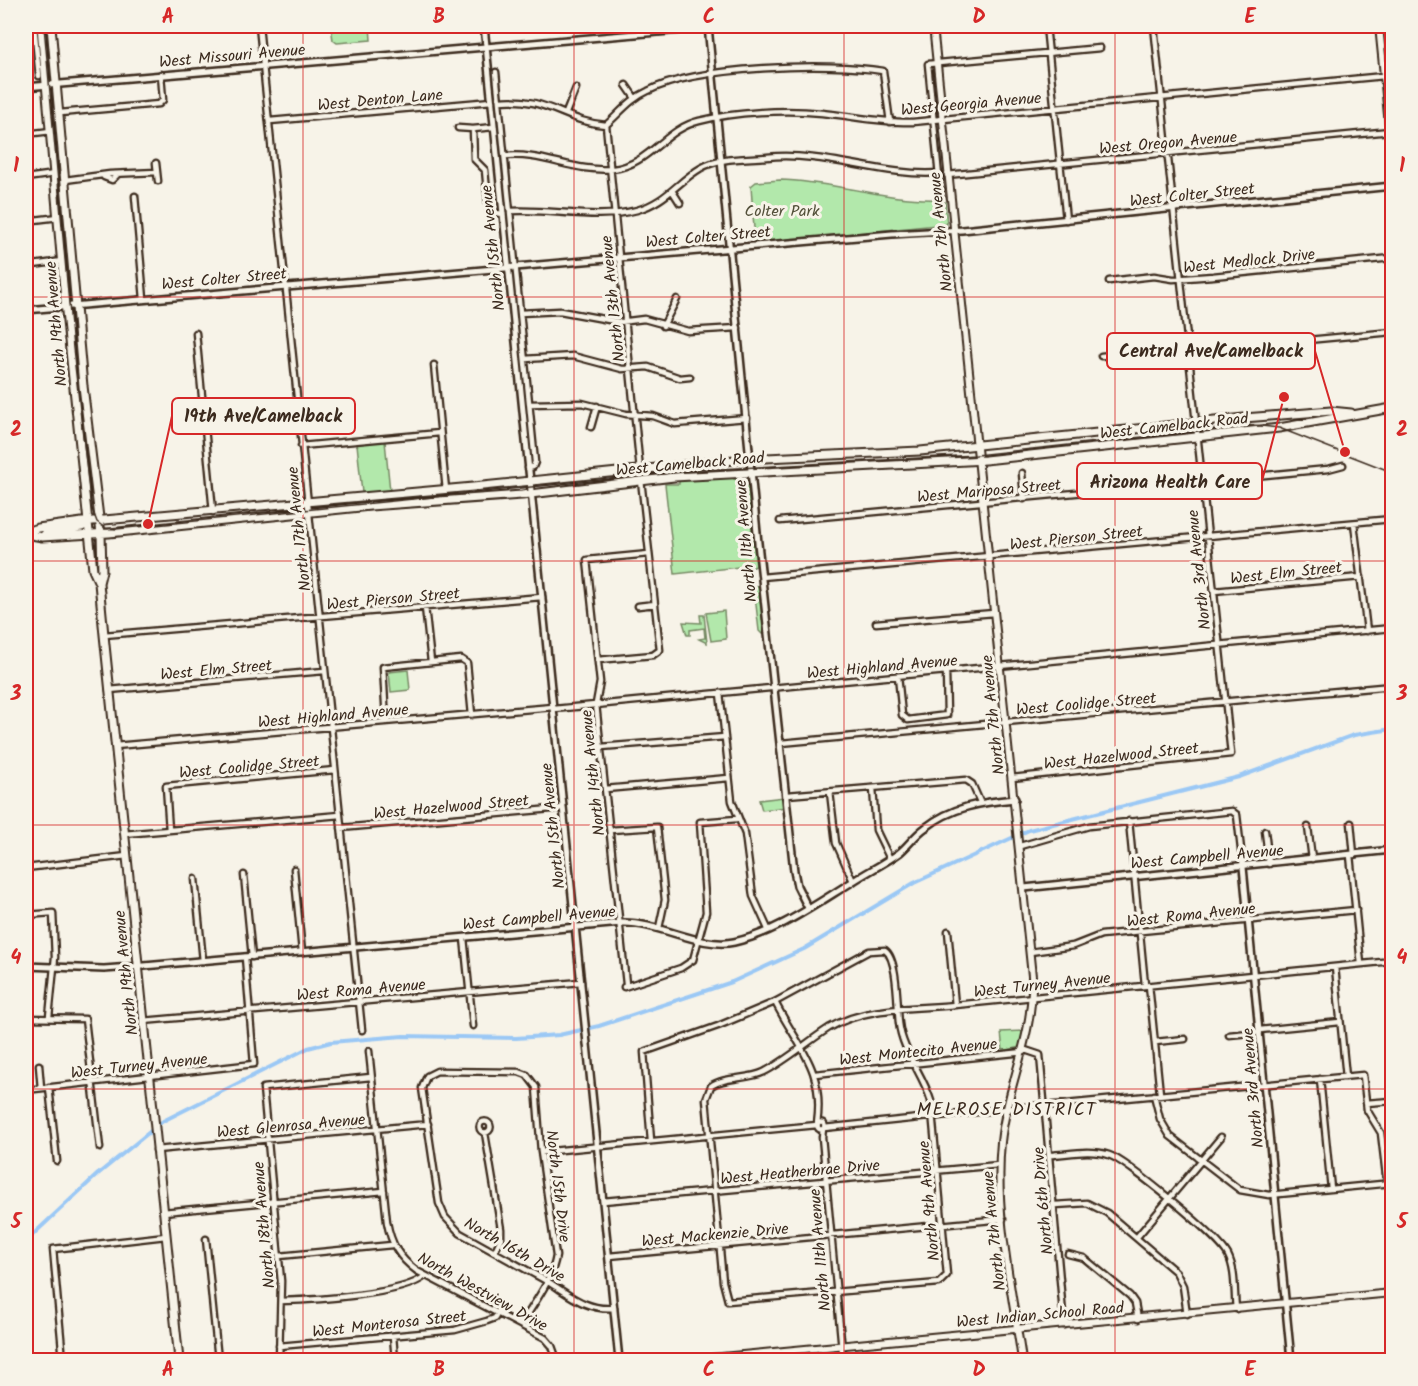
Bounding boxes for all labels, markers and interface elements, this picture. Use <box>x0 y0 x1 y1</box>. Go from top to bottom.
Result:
text: A <box>162 2 174 34</box>
text: B <box>433 2 445 34</box>
text: C <box>703 2 715 34</box>
text: D <box>972 2 986 34</box>
text: E <box>1244 2 1256 34</box>
street label: West Missouri Avenue <box>158 38 306 75</box>
street label: West Denton Lane <box>317 83 444 118</box>
street label: West Georgia Avenue <box>900 86 1042 123</box>
street label: West Oregon Avenue <box>1098 125 1238 162</box>
text: 1 <box>13 151 19 183</box>
text: 1 <box>1399 151 1405 183</box>
street label: North 7th Avenue <box>923 171 960 293</box>
street label: West Colter Street <box>1128 176 1257 214</box>
street label: North 15th Avenue <box>474 184 513 312</box>
park label: Colter Park <box>745 199 820 224</box>
street label: West Colter Street <box>644 219 773 255</box>
street label: North 13th Avenue <box>594 234 633 363</box>
street label: West Medlock Drive <box>1182 242 1316 281</box>
street label: North 19th Avenue <box>39 260 74 388</box>
street label: West Colter Street <box>160 261 289 297</box>
callout: Central Ave/Camelback <box>1107 333 1315 369</box>
text: Central Ave/Camelback <box>1119 338 1304 367</box>
callout: 19th Ave/Camelback <box>172 398 355 434</box>
text: 19th Ave/Camelback <box>184 403 343 432</box>
street label: West Camelback Road <box>1099 406 1251 447</box>
text: 2 <box>10 415 22 447</box>
text: 2 <box>1396 415 1408 447</box>
street label: West Camelback Road <box>615 445 766 483</box>
callout: Arizona Health Care <box>1077 463 1262 499</box>
street label: North 17th Avenue <box>281 465 318 592</box>
text: Arizona Health Care <box>1090 469 1251 498</box>
street label: West Mariposa Street <box>916 473 1063 510</box>
street label: North 11th Avenue <box>729 479 764 603</box>
street label: North 3rd Avenue <box>1181 509 1218 631</box>
street label: West Pierson Street <box>1008 519 1145 558</box>
street label: West Elm Street <box>1229 555 1344 592</box>
street label: West Pierson Street <box>325 581 462 618</box>
street label: West Highland Avenue <box>806 648 959 687</box>
street label: West Elm Street <box>159 653 274 688</box>
street label: North 7th Avenue <box>975 654 1012 776</box>
text: 3 <box>10 679 22 711</box>
text: 3 <box>1396 679 1408 711</box>
street label: West Coolidge Street <box>1015 686 1158 723</box>
street label: West Highland Avenue <box>257 697 410 736</box>
street label: North 14th Avenue <box>574 709 613 837</box>
street label: West Hazelwood Street <box>1042 736 1201 777</box>
street label: West Coolidge Street <box>178 749 321 786</box>
street label: North 15th Avenue <box>534 762 573 890</box>
street label: West Hazelwood Street <box>372 788 531 827</box>
street label: West Campbell Avenue <box>1130 838 1285 877</box>
street label: West Roma Avenue <box>1125 896 1257 935</box>
street label: West Campbell Avenue <box>462 899 617 938</box>
street label: North 19th Avenue <box>107 909 145 1037</box>
text: 4 <box>11 943 22 975</box>
text: 4 <box>1397 943 1408 975</box>
street label: West Turney Avenue <box>973 966 1112 1005</box>
street label: West Roma Avenue <box>296 972 427 1009</box>
street label: North 3rd Avenue <box>1236 1027 1271 1149</box>
street label: West Montecito Avenue <box>838 1032 998 1073</box>
street label: West Turney Avenue <box>70 1047 209 1086</box>
district label: MELROSE DISTRICT <box>917 1096 1097 1125</box>
street label: West Glenrosa Avenue <box>216 1108 366 1145</box>
street label: North 15th Drive <box>538 1129 577 1244</box>
street label: North 9th Avenue <box>912 1140 947 1262</box>
street label: North 6th Drive <box>1026 1146 1061 1256</box>
street label: West Heatherbrae Drive <box>719 1153 881 1192</box>
street label: North 18th Avenue <box>246 1160 283 1289</box>
street label: North 7th Avenue <box>976 1170 1013 1292</box>
street label: North 11th Avenue <box>803 1188 838 1312</box>
text: 5 <box>10 1207 23 1239</box>
text: 5 <box>1396 1207 1409 1239</box>
street label: North 16th Drive <box>459 1211 569 1289</box>
street label: West Mackenzie Drive <box>641 1217 790 1254</box>
street label: North Westview Drive <box>413 1246 552 1339</box>
street label: West Indian School Road <box>955 1296 1126 1335</box>
street label: West Monterosa Street <box>311 1304 468 1345</box>
text: A <box>162 1355 174 1386</box>
text: B <box>433 1355 445 1386</box>
text: C <box>703 1355 715 1386</box>
text: D <box>972 1355 986 1386</box>
text: E <box>1244 1355 1256 1386</box>

